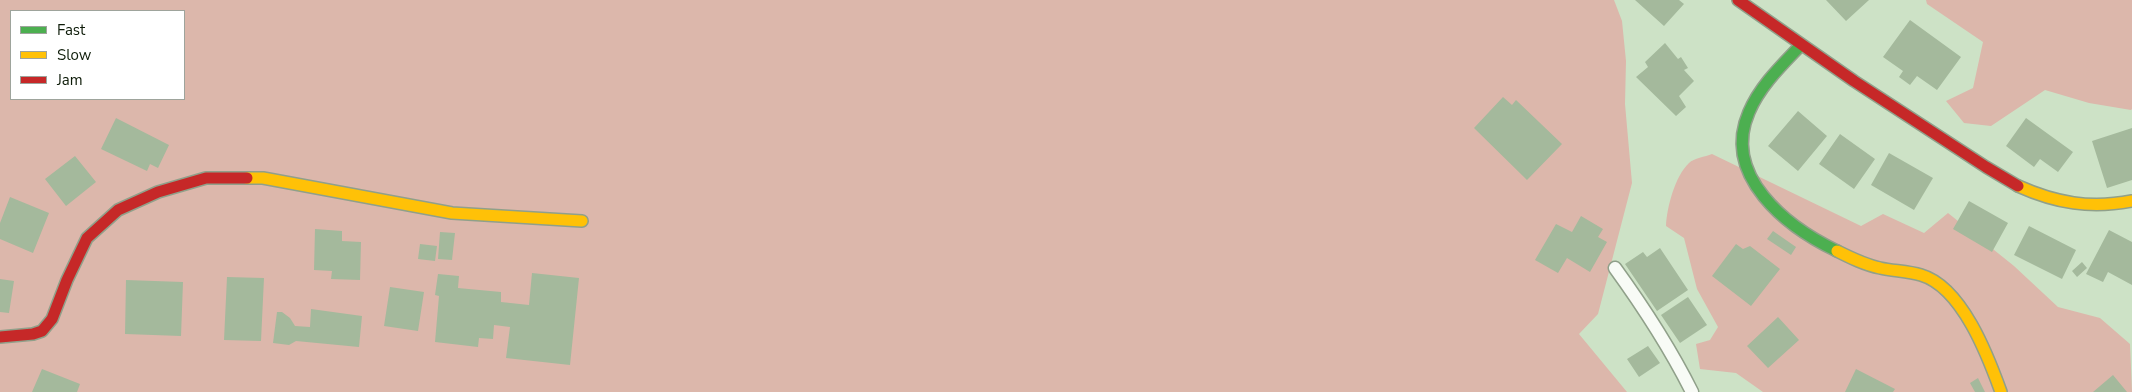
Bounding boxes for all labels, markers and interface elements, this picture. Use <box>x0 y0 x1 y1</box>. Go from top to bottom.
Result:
legend <box>10 10 185 100</box>
text: Fast <box>57 20 85 40</box>
text: Slow <box>57 45 91 65</box>
text: Jam <box>57 70 83 90</box>

